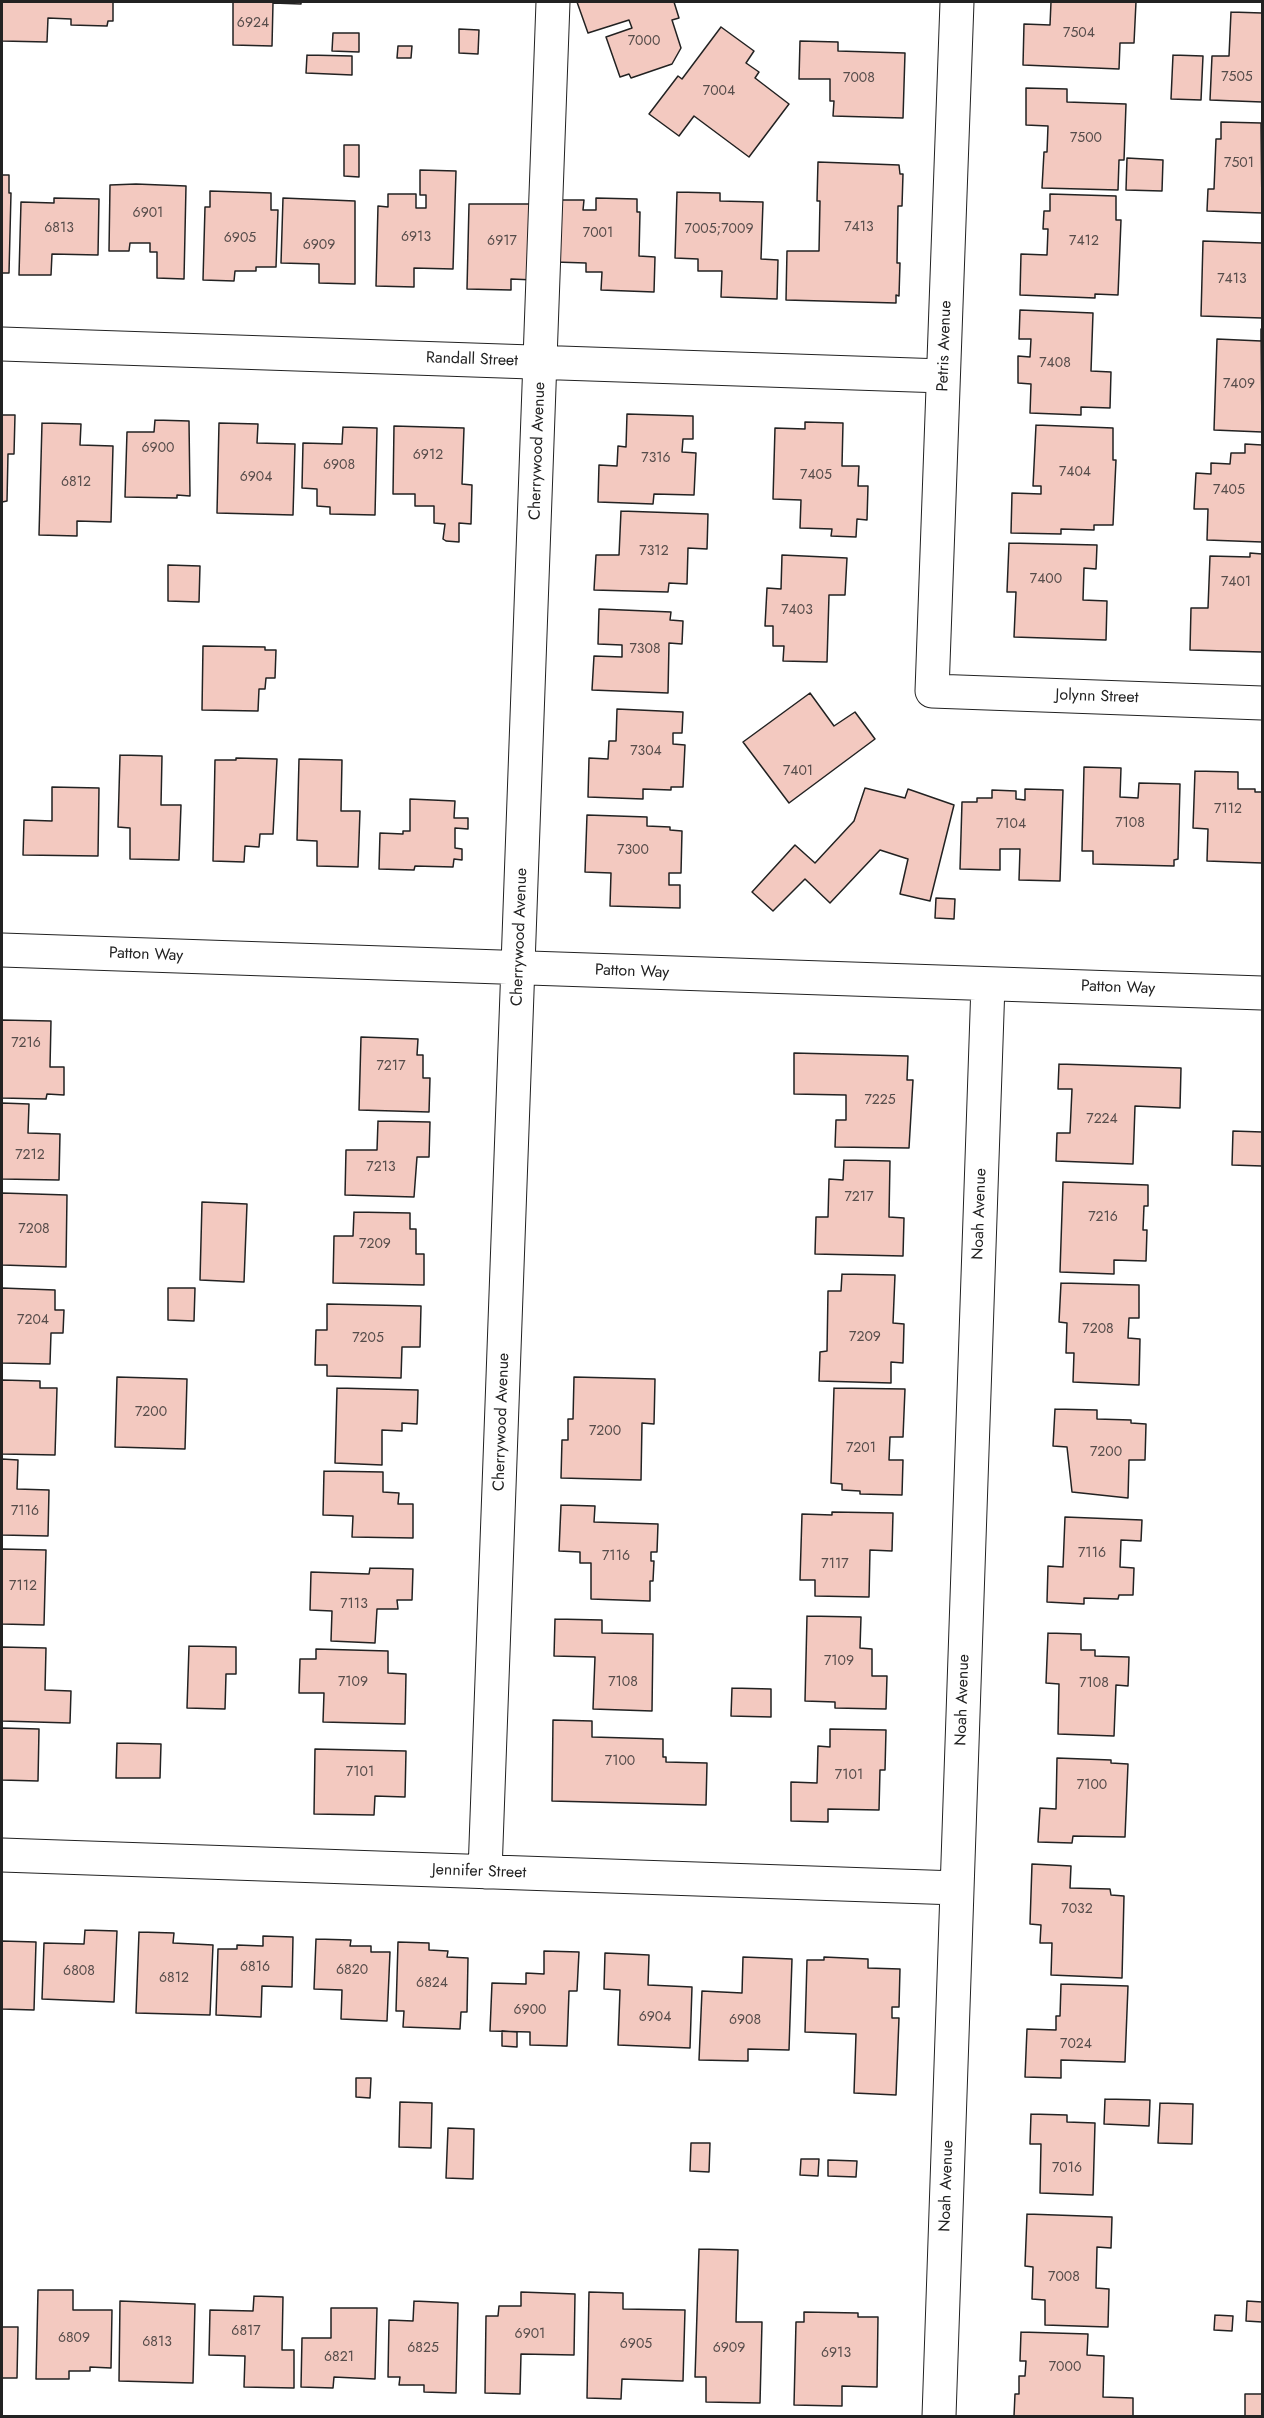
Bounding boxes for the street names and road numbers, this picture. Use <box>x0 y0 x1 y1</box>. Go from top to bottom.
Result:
street label: Petris Avenue <box>934 300 956 392</box>
street label: Randall Street <box>426 349 518 371</box>
street label: Cherrywood Avenue <box>526 381 550 521</box>
street label: Jolynn Street <box>1055 686 1139 708</box>
street label: Cherrywood Avenue <box>508 867 532 1007</box>
street label: Patton Way <box>108 944 184 966</box>
street label: Patton Way <box>594 961 670 983</box>
street label: Patton Way <box>1080 977 1156 999</box>
street label: Noah Avenue <box>969 1168 991 1260</box>
street label: Cherrywood Avenue <box>490 1352 514 1492</box>
street label: Noah Avenue <box>952 1654 974 1746</box>
street label: Jennifer Street <box>432 1861 526 1883</box>
street label: Noah Avenue <box>936 2140 958 2232</box>

